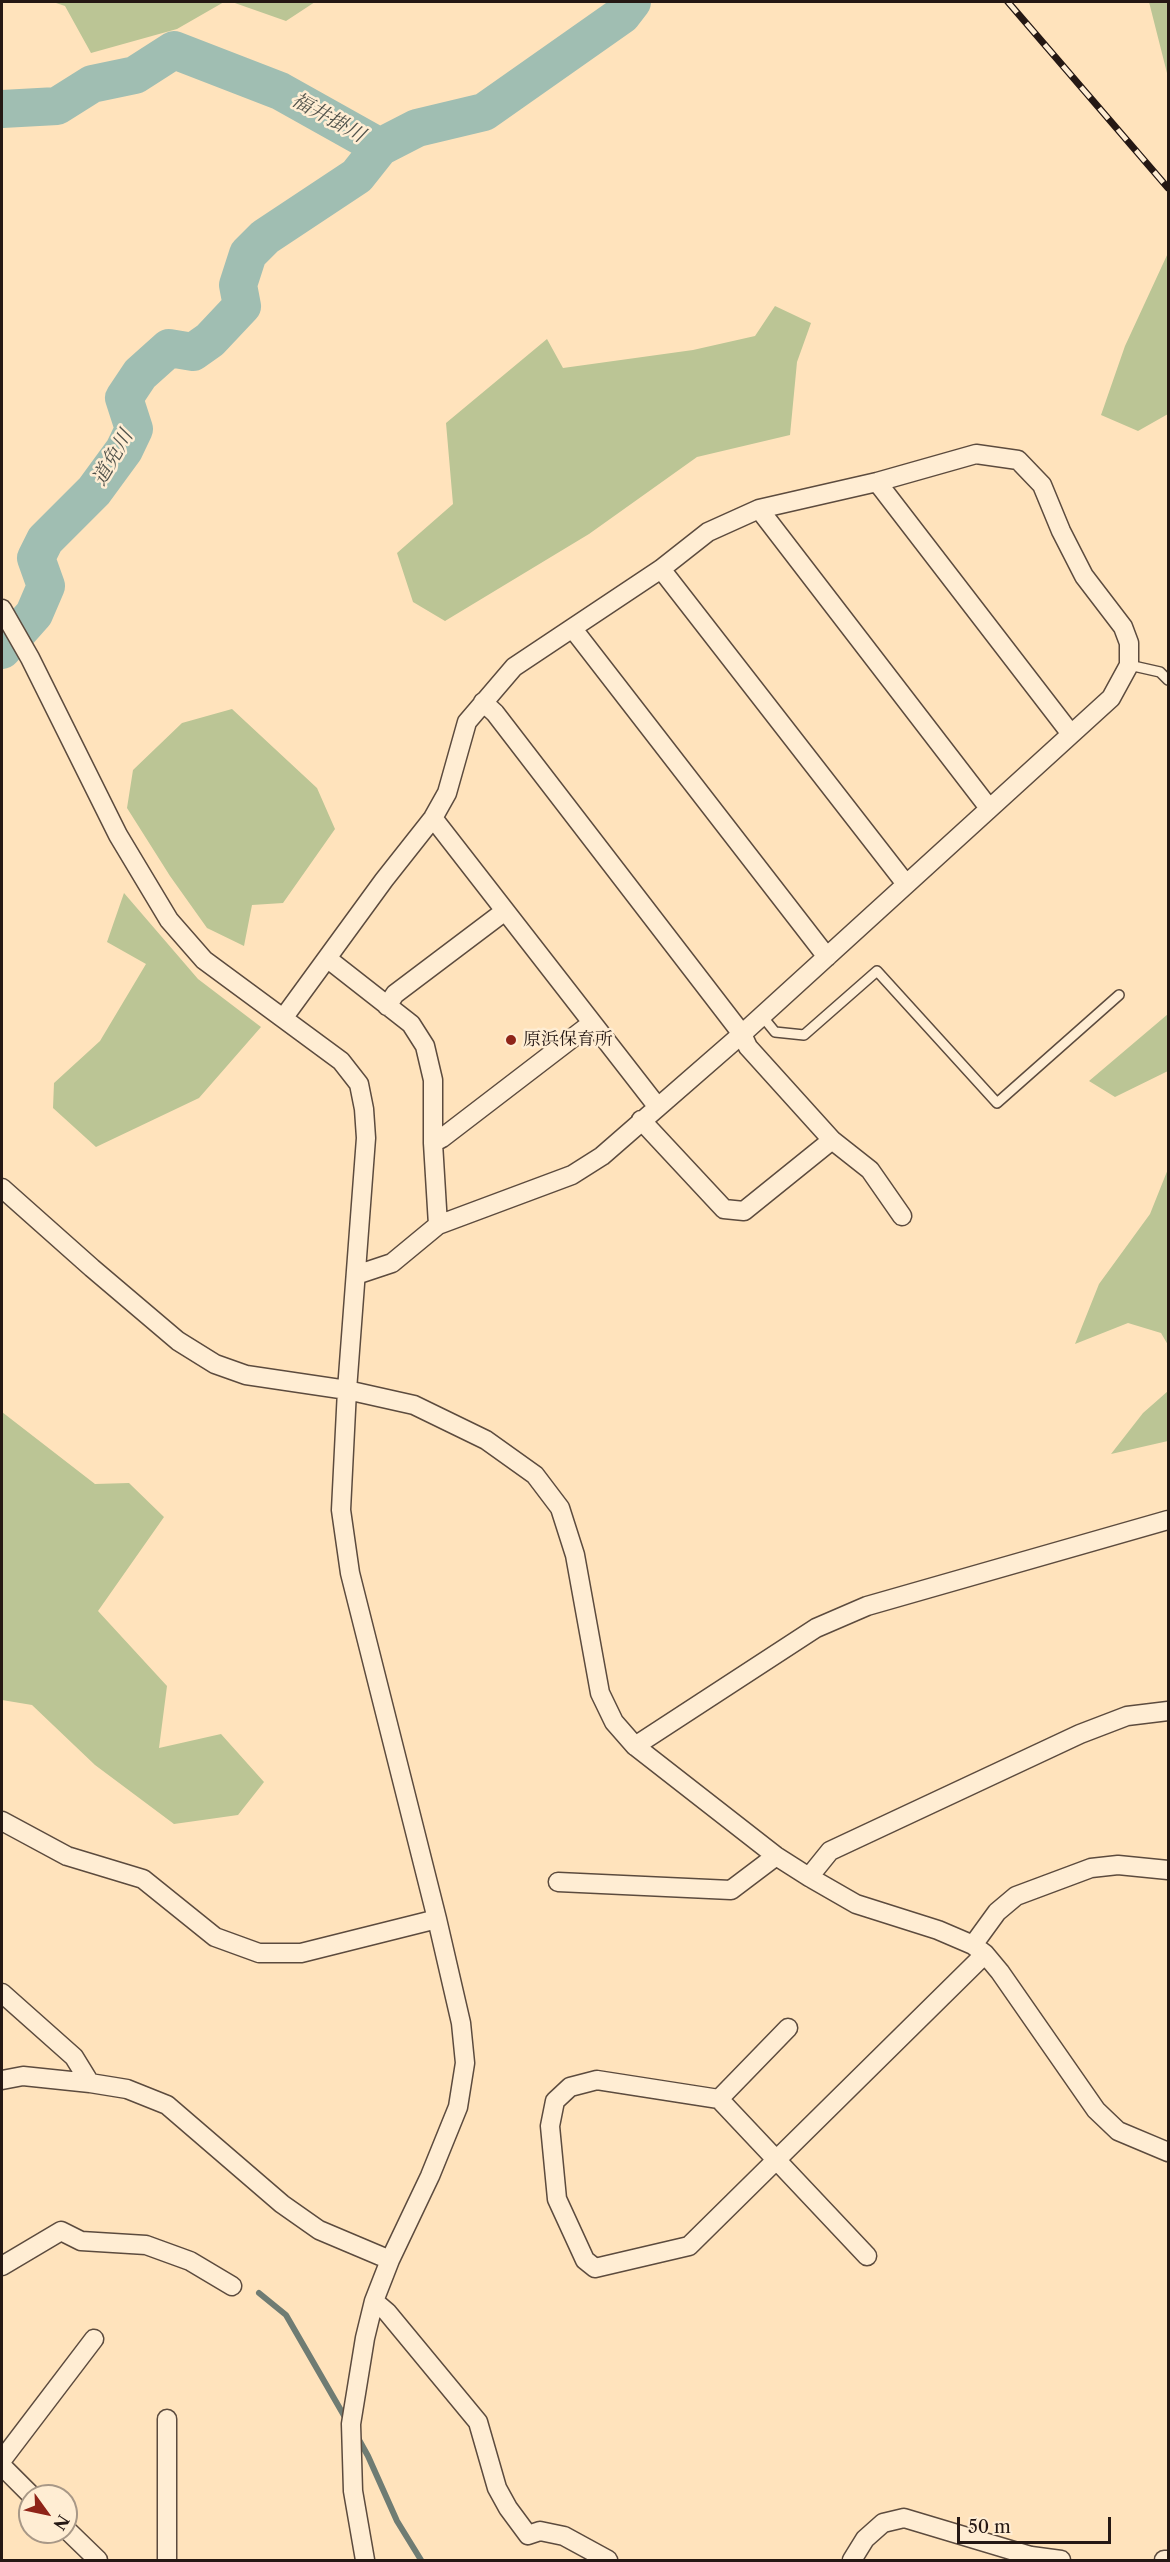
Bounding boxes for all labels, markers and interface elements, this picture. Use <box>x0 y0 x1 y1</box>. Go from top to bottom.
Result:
water label: 福井掛川 <box>287 88 369 148</box>
water label: 道免川 <box>88 426 138 490</box>
place label: 原浜保育所 <box>523 1029 613 1051</box>
marker: 原浜保育所 <box>504 1033 518 1047</box>
north arrow <box>18 2484 78 2544</box>
scale bar <box>960 2505 1114 2543</box>
text: N <box>49 2511 74 2534</box>
text: 50 m <box>968 2516 1011 2538</box>

